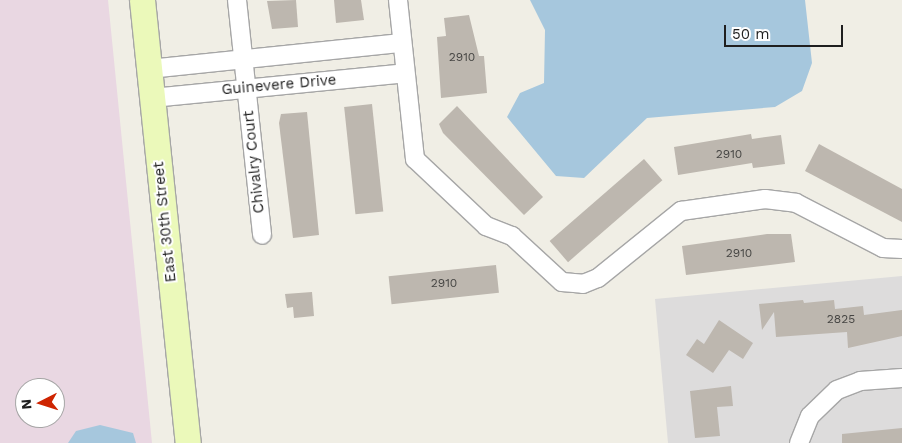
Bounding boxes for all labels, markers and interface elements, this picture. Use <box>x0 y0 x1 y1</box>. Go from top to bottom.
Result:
scale bar <box>727 15 846 47</box>
text: 50 m <box>732 25 769 43</box>
house number: 2910 <box>449 51 475 65</box>
street label: Guinevere Drive <box>221 71 337 99</box>
street label: Chivalry Court <box>240 109 268 215</box>
house number: 2910 <box>716 148 742 162</box>
street label: East 30th Street <box>150 161 180 283</box>
house number: 2910 <box>726 247 752 261</box>
house number: 2910 <box>431 277 457 291</box>
house number: 2825 <box>827 313 855 327</box>
north arrow <box>15 378 65 428</box>
text: N <box>18 398 34 410</box>

